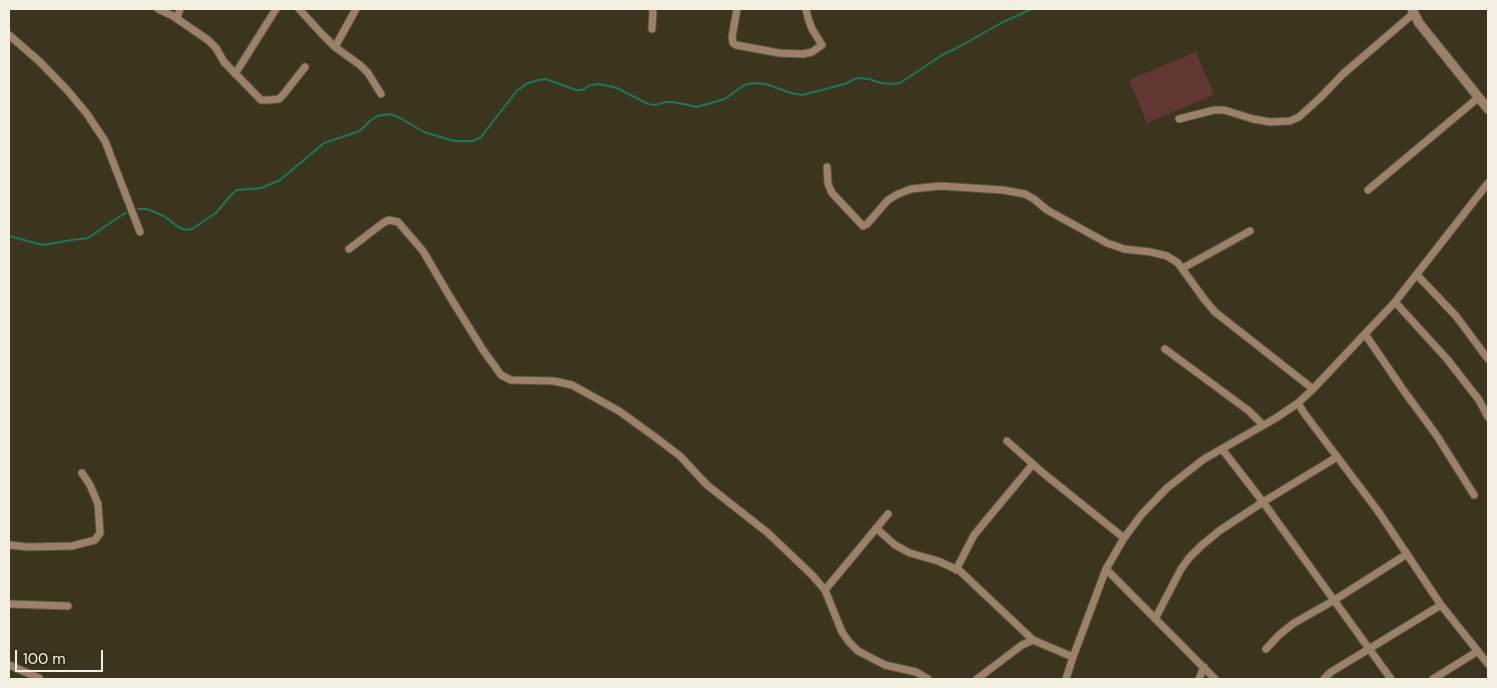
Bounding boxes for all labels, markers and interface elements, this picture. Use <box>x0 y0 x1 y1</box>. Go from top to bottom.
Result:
scale bar <box>18 640 105 672</box>
text: 100 m <box>23 649 66 669</box>

